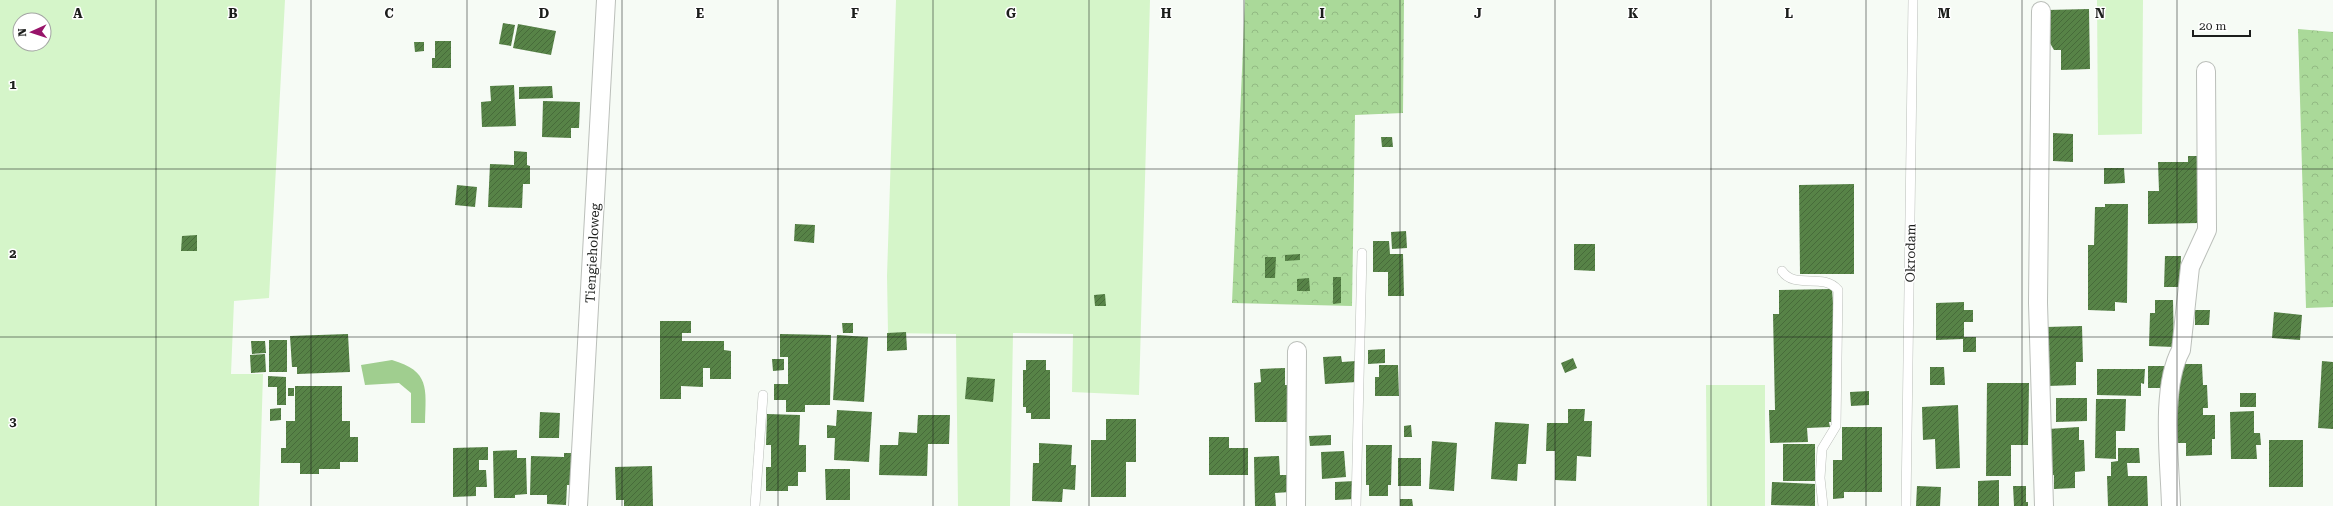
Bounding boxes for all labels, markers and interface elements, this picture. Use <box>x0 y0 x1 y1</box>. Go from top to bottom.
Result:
text: A <box>73 6 83 21</box>
text: B <box>228 6 238 21</box>
text: C <box>384 6 394 21</box>
text: D <box>539 6 549 21</box>
text: E <box>696 6 704 21</box>
text: F <box>851 6 859 21</box>
text: G <box>1006 6 1016 21</box>
text: H <box>1161 6 1172 21</box>
text: I <box>1319 6 1325 21</box>
text: J <box>1474 6 1482 21</box>
text: K <box>1628 6 1639 21</box>
text: L <box>1785 6 1793 21</box>
text: M <box>1938 6 1951 21</box>
text: N <box>2095 6 2105 21</box>
north arrow <box>12 12 52 52</box>
scale bar <box>2193 12 2250 38</box>
text: 20 m <box>2199 19 2226 33</box>
text: N <box>16 27 29 37</box>
text: 1 <box>9 77 17 92</box>
street label: Tiengieholoweg <box>582 202 603 303</box>
street label: Okrodam <box>1902 223 1919 283</box>
text: 2 <box>9 246 17 261</box>
text: 3 <box>9 414 17 429</box>

